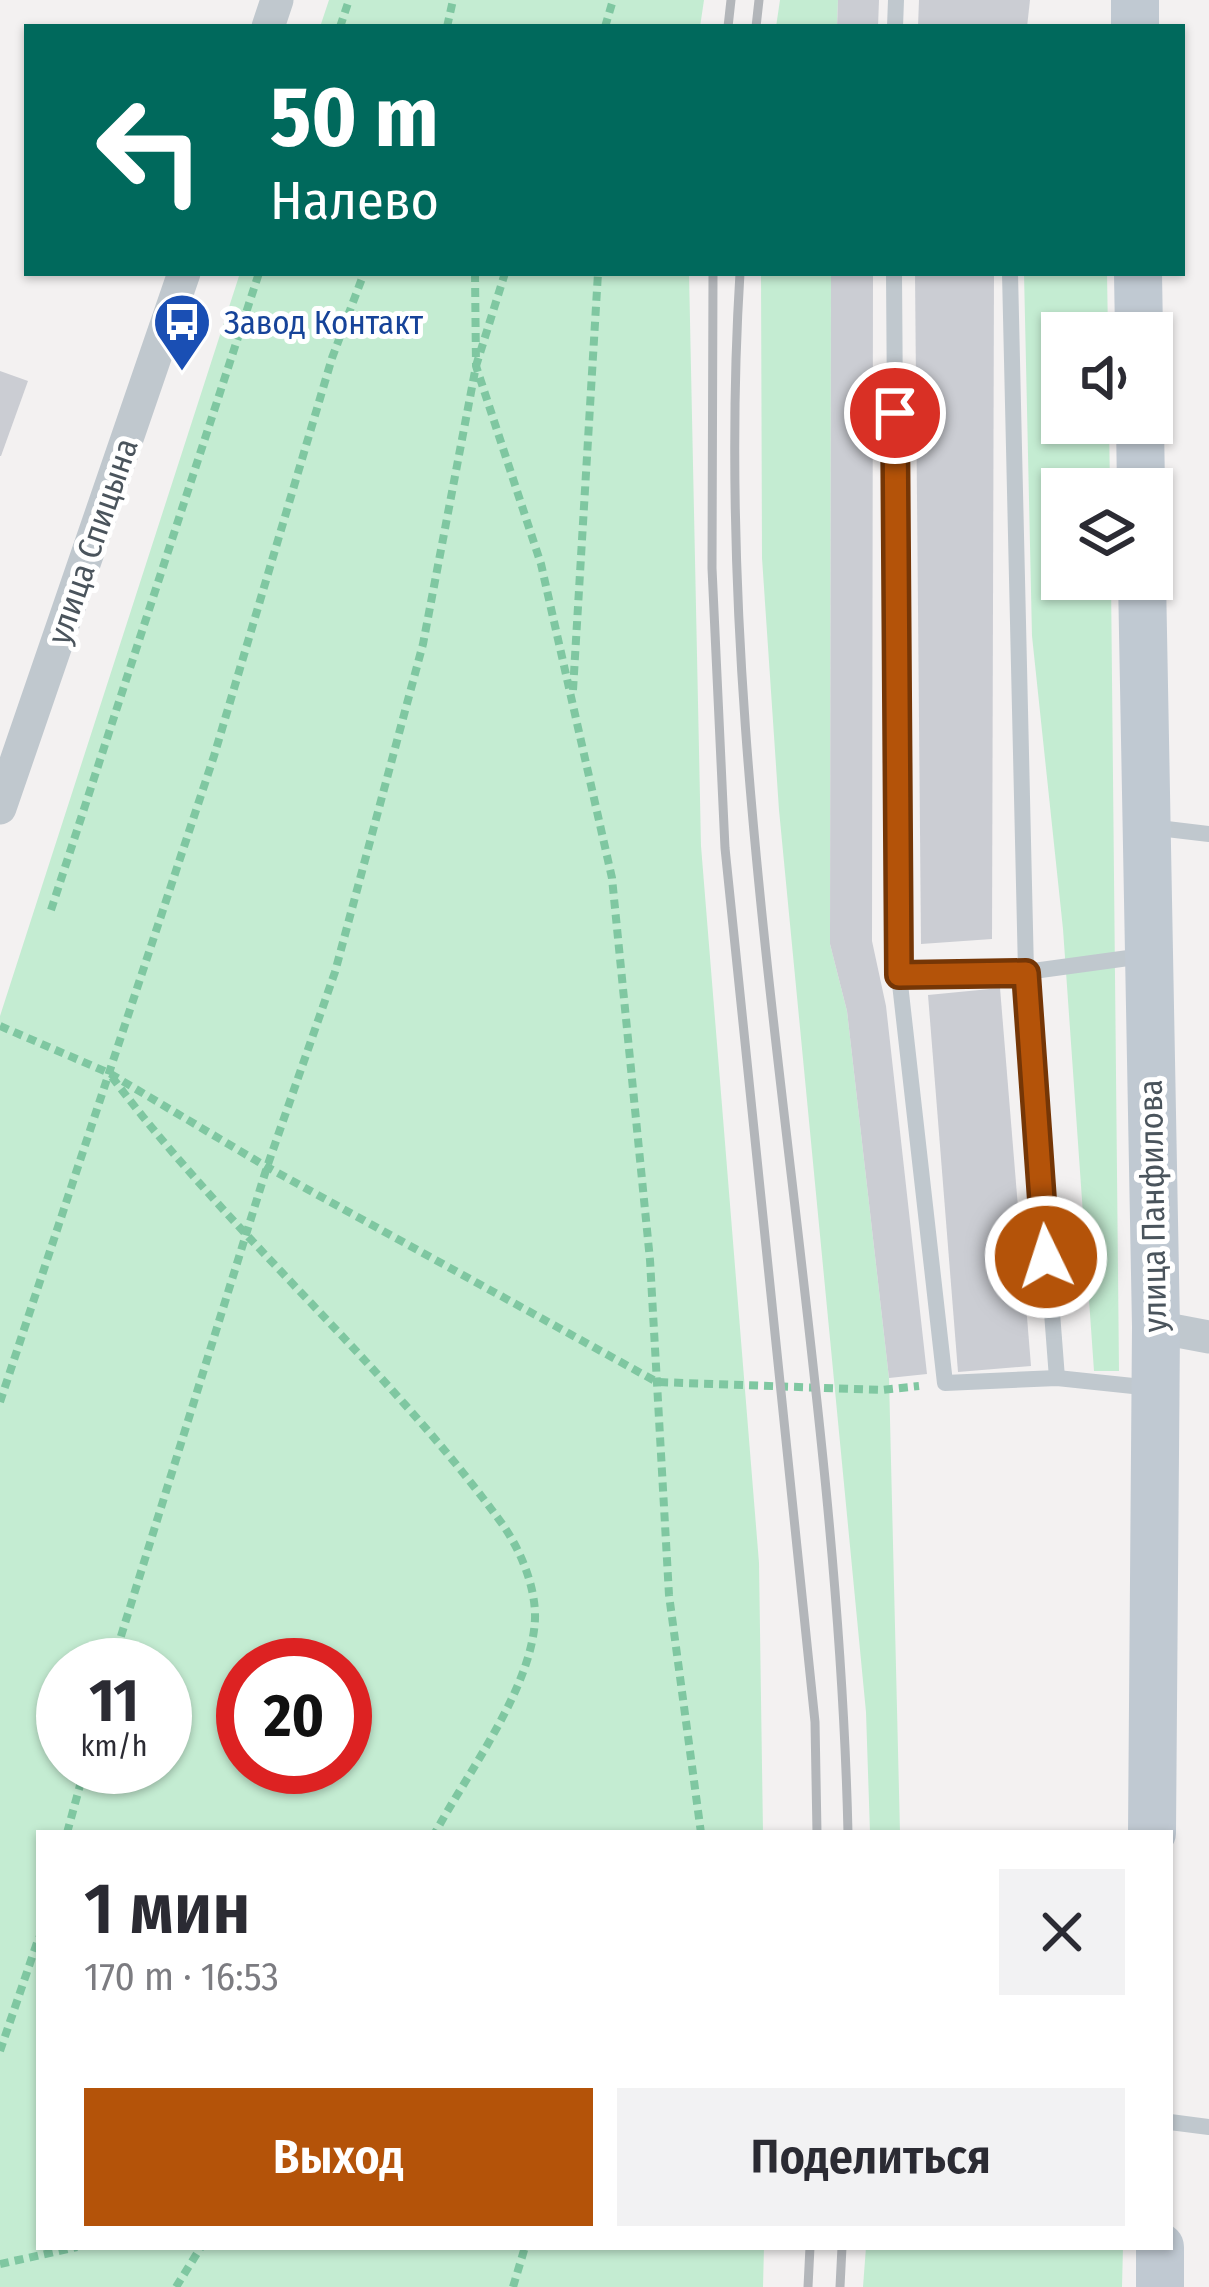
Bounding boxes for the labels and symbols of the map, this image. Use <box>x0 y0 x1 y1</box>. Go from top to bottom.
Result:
bus stop icon: Завод Контакт <box>151 291 213 373</box>
place label: Завод Контакт <box>224 303 424 343</box>
pin <box>844 362 946 464</box>
street label: улица Спицына <box>39 433 147 650</box>
street label: улица Панфилова <box>1131 1079 1175 1333</box>
position arrow <box>983 1194 1109 1320</box>
speed limit sign: 20 <box>216 1638 372 1794</box>

